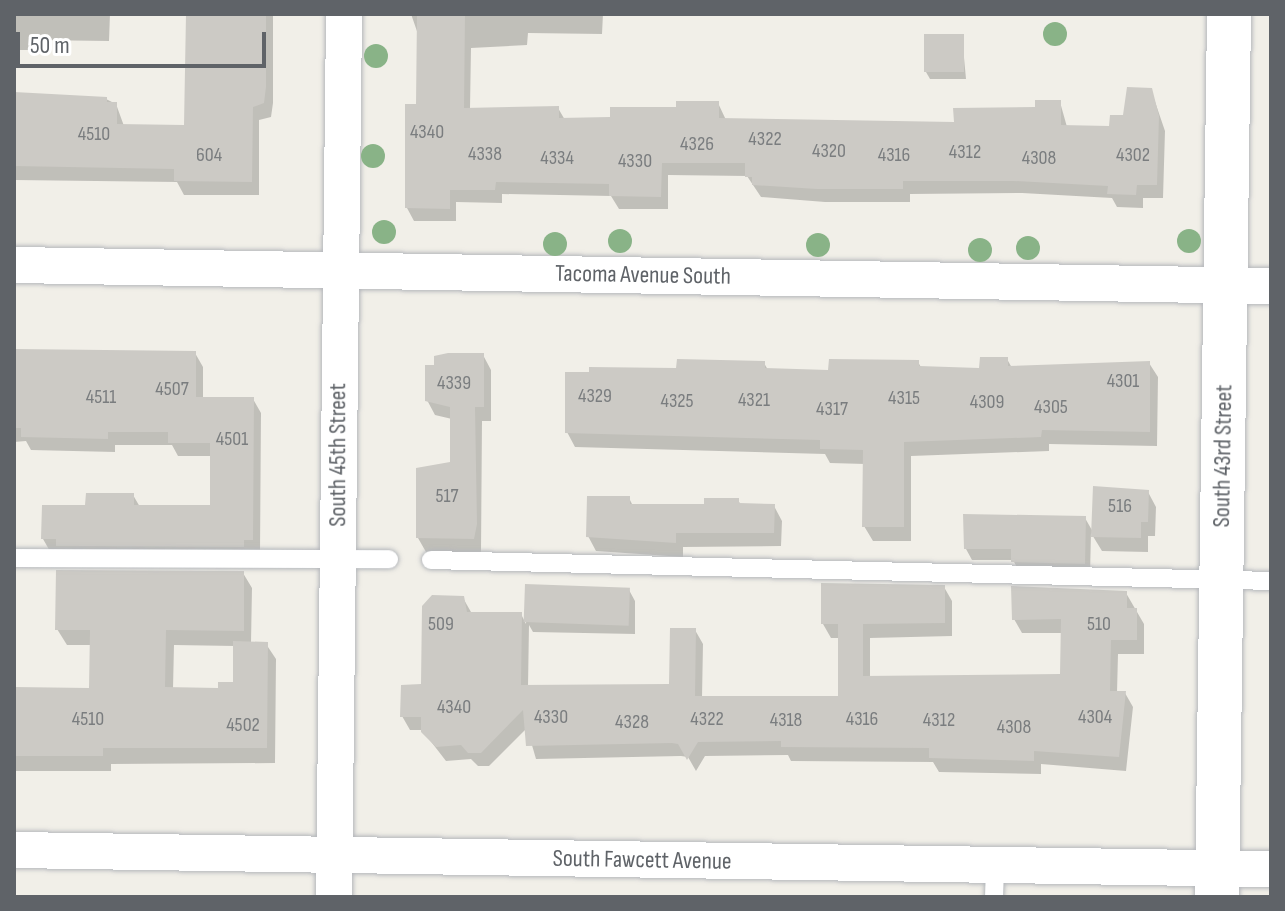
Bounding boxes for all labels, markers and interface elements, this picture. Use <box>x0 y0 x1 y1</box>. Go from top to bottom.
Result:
scale bar <box>20 16 270 66</box>
text: 50 m <box>30 31 70 60</box>
house number: 4340 <box>410 120 444 144</box>
house number: 4510 <box>78 122 110 146</box>
house number: 4322 <box>748 127 782 151</box>
house number: 4326 <box>680 132 714 156</box>
house number: 4320 <box>812 139 846 163</box>
house number: 4312 <box>949 140 981 164</box>
house number: 4338 <box>468 142 502 166</box>
house number: 604 <box>196 143 222 167</box>
house number: 4316 <box>878 143 910 167</box>
house number: 4302 <box>1116 143 1150 167</box>
house number: 4334 <box>540 146 574 170</box>
house number: 4308 <box>1022 146 1056 170</box>
house number: 4330 <box>618 149 652 173</box>
street label: Tacoma Avenue South <box>555 259 731 291</box>
house number: 4301 <box>1107 369 1139 393</box>
house number: 4339 <box>437 371 471 395</box>
house number: 4507 <box>155 377 189 401</box>
street label: South 45th Street <box>324 383 352 527</box>
house number: 4329 <box>578 384 612 408</box>
street label: South 43rd Street <box>1207 384 1239 528</box>
house number: 4511 <box>86 385 116 409</box>
house number: 4315 <box>888 386 920 410</box>
house number: 4321 <box>738 388 770 412</box>
house number: 4325 <box>660 389 694 413</box>
house number: 4309 <box>970 390 1004 414</box>
house number: 4305 <box>1034 395 1068 419</box>
house number: 4317 <box>816 397 848 421</box>
house number: 4501 <box>216 427 248 451</box>
house number: 517 <box>436 484 458 508</box>
house number: 516 <box>1108 494 1132 518</box>
house number: 509 <box>428 612 454 636</box>
house number: 510 <box>1087 612 1111 636</box>
house number: 4340 <box>437 695 471 719</box>
house number: 4330 <box>534 705 568 729</box>
house number: 4304 <box>1078 705 1112 729</box>
house number: 4510 <box>72 707 104 731</box>
house number: 4322 <box>690 707 724 731</box>
house number: 4316 <box>846 707 878 731</box>
house number: 4318 <box>770 708 802 732</box>
house number: 4312 <box>923 708 955 732</box>
house number: 4328 <box>615 710 649 734</box>
house number: 4502 <box>226 713 260 737</box>
house number: 4308 <box>997 715 1031 739</box>
street label: South Fawcett Avenue <box>552 844 732 876</box>

